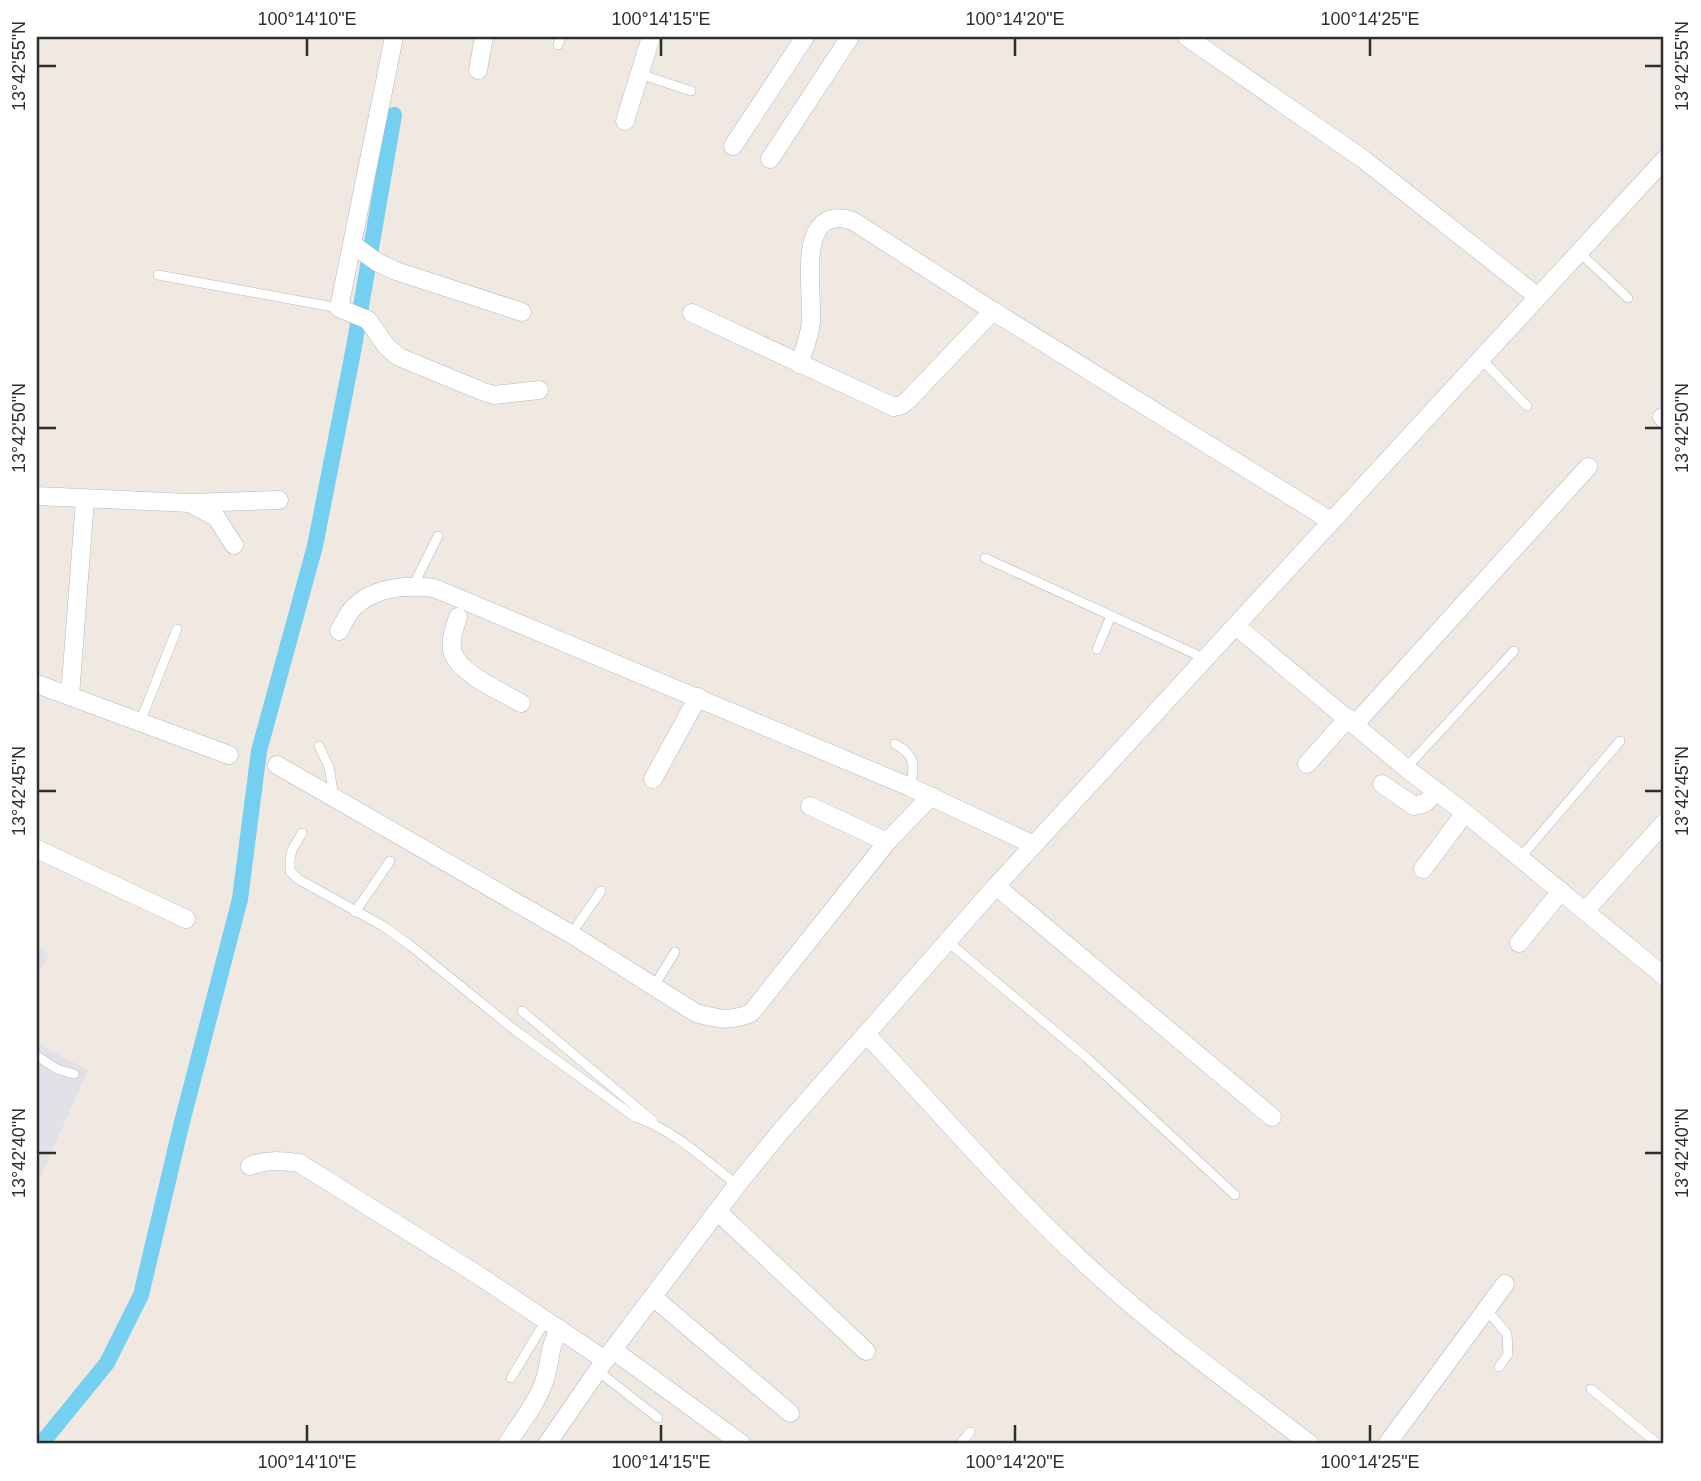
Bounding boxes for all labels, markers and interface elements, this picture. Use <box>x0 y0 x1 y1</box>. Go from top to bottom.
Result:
text: 100°14'10"E <box>257 9 357 29</box>
text: 100°14'15"E <box>611 9 711 29</box>
text: 100°14'20"E <box>965 9 1065 29</box>
text: 100°14'25"E <box>1320 9 1420 29</box>
text: 13°42'55"N <box>9 21 29 111</box>
text: 13°42'55"N <box>1672 21 1692 111</box>
text: 13°42'50"N <box>9 383 29 473</box>
text: 13°42'50"N <box>1672 383 1692 473</box>
text: 13°42'45"N <box>9 746 29 836</box>
text: 13°42'45"N <box>1672 746 1692 836</box>
text: 13°42'40"N <box>9 1108 29 1198</box>
text: 13°42'40"N <box>1672 1108 1692 1198</box>
text: 100°14'10"E <box>257 1452 357 1472</box>
text: 100°14'15"E <box>611 1452 711 1472</box>
text: 100°14'20"E <box>965 1452 1065 1472</box>
text: 100°14'25"E <box>1320 1452 1420 1472</box>

